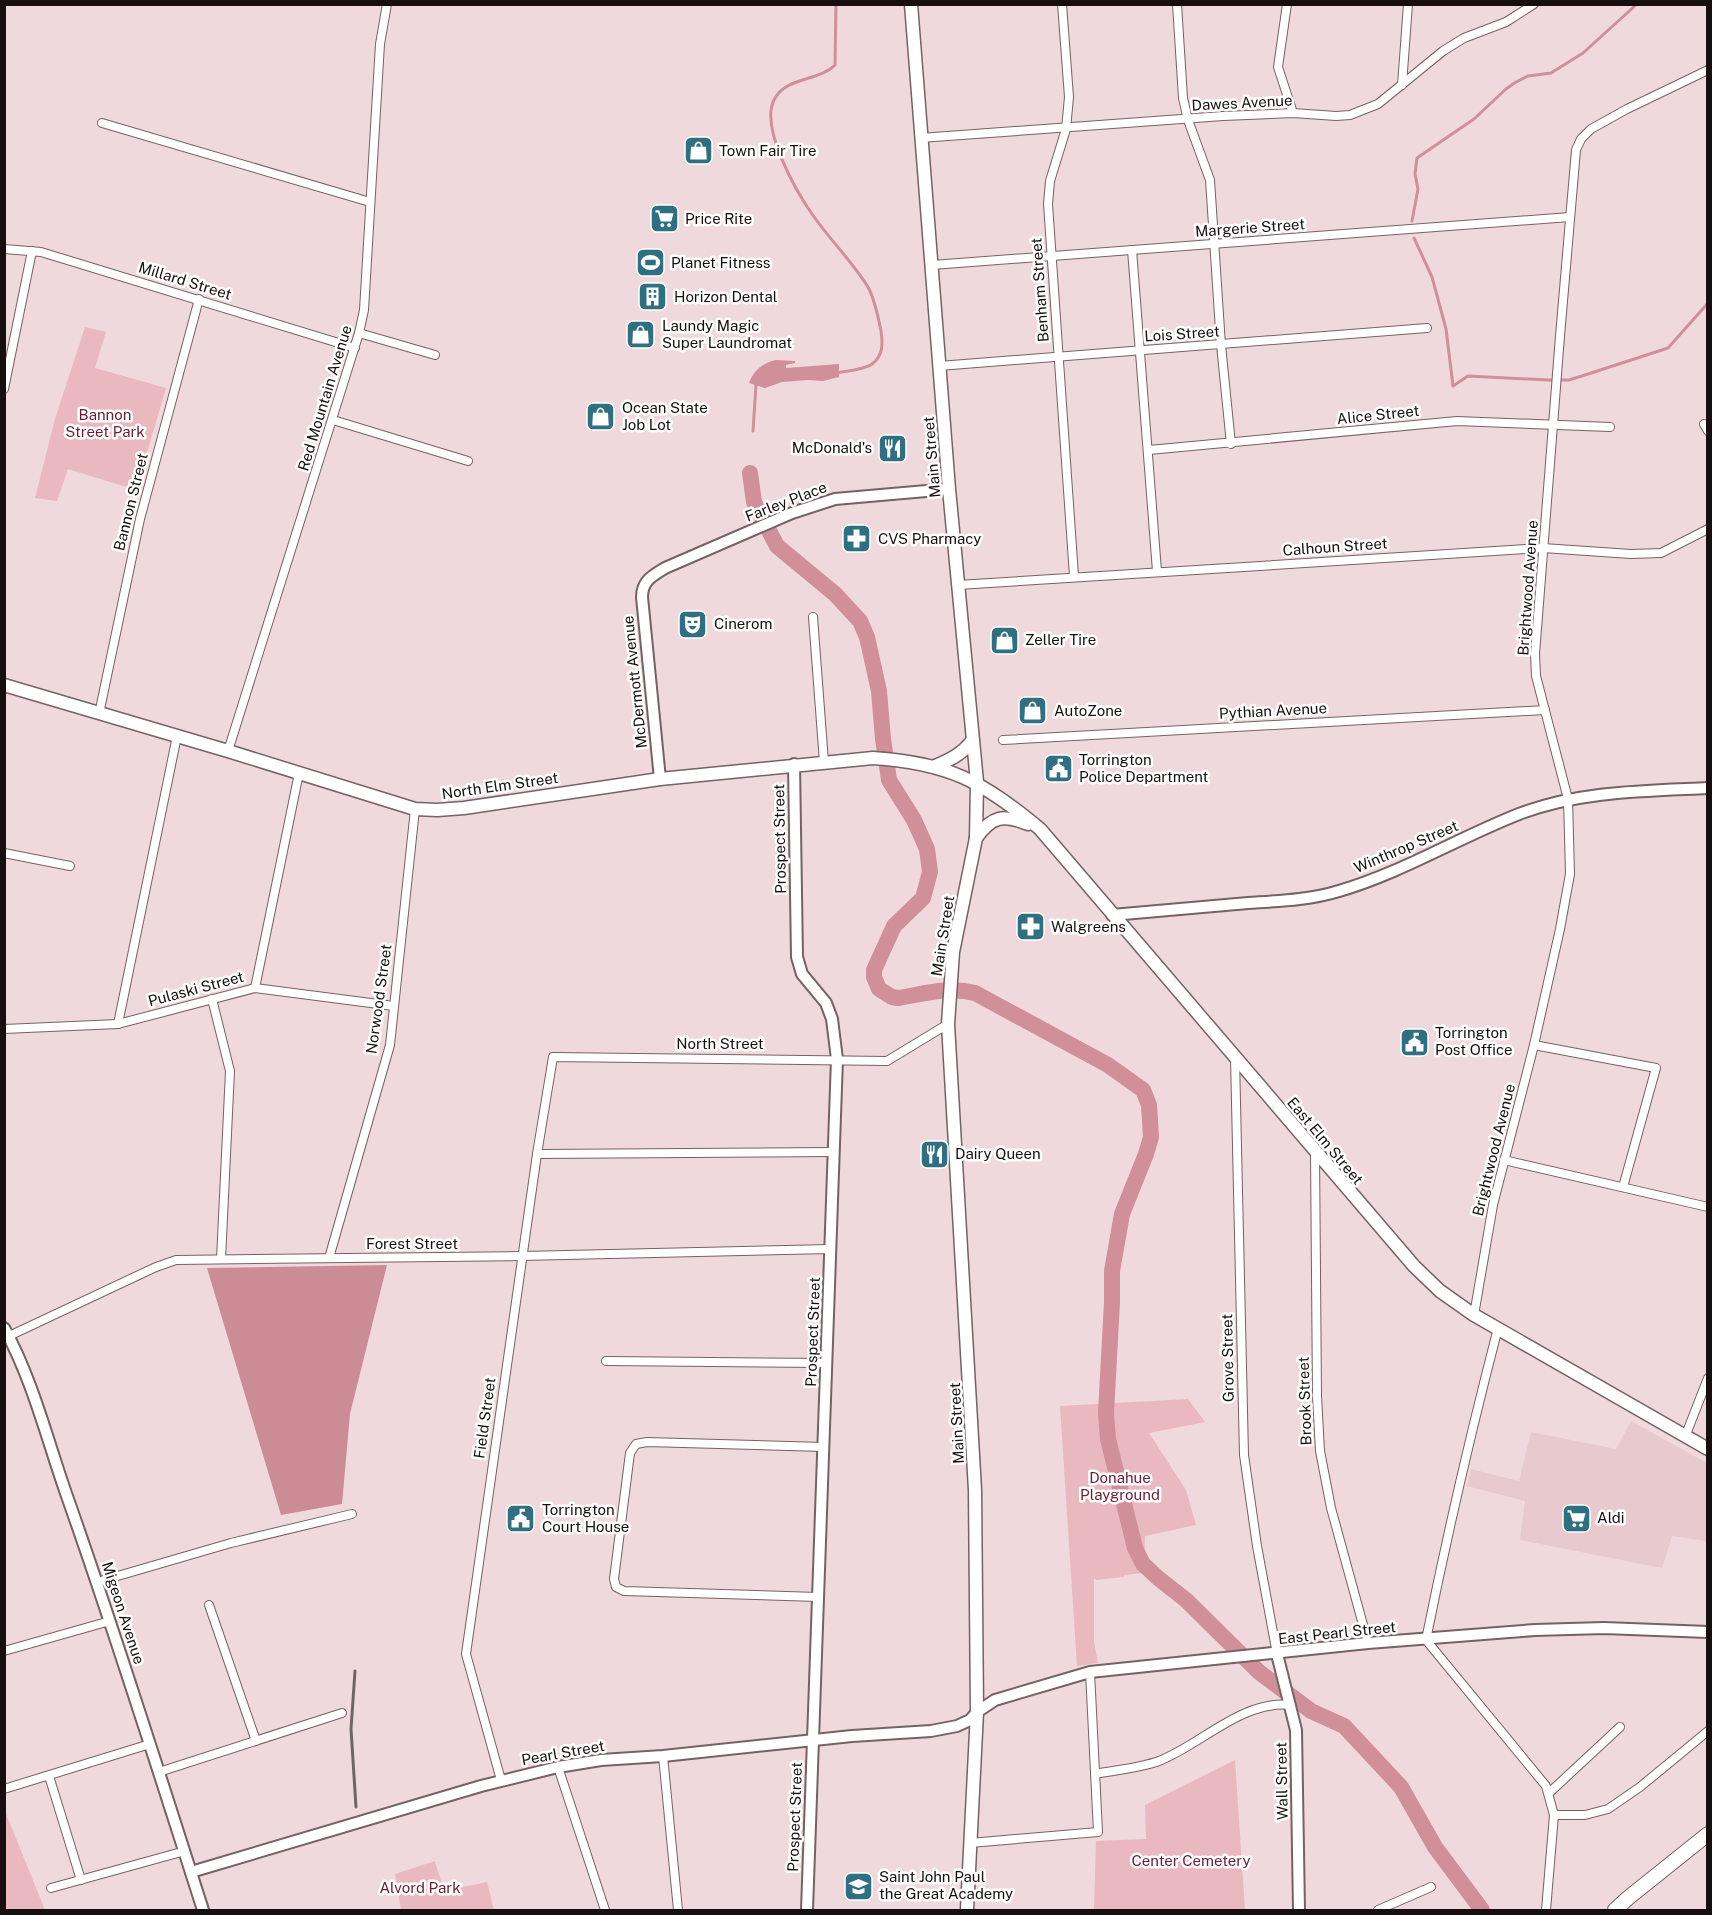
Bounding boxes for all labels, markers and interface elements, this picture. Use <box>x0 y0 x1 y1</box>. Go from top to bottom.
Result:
street label: Dawes Avenue <box>1191 91 1293 114</box>
shop icon: Town Fair Tire <box>682 135 714 167</box>
place label: Town Fair Tire <box>719 142 817 159</box>
supermarket icon: Price Rite <box>648 203 680 235</box>
place label: Price Rite <box>685 210 752 227</box>
street label: Margerie Street <box>1194 215 1306 240</box>
street label: Benham Street <box>1027 237 1052 343</box>
sports icon: Planet Fitness <box>634 247 666 279</box>
place label: Planet Fitness <box>671 254 770 271</box>
street label: Millard Street <box>137 258 234 303</box>
building icon: Horizon Dental <box>637 281 669 313</box>
place label: Horizon Dental <box>674 288 777 305</box>
place label: Laundy Magic Super Laundromat <box>662 317 792 351</box>
shop icon: Laundy Magic Super Laundromat <box>625 319 657 351</box>
street label: Lois Street <box>1144 322 1220 345</box>
street label: Red Mountain Avenue <box>294 323 355 473</box>
place label: Ocean State Job Lot <box>622 399 708 433</box>
shop icon: Ocean State Job Lot <box>585 401 617 433</box>
street label: Alice Street <box>1336 402 1420 427</box>
park label: Bannon Street Park <box>65 406 145 440</box>
street label: Main Street <box>919 416 944 498</box>
restaurant icon: McDonald's <box>877 432 909 464</box>
place label: McDonald's <box>792 439 872 456</box>
street label: Bannon Street <box>110 451 151 553</box>
street label: Farley Place <box>743 478 829 525</box>
street label: Brightwood Avenue <box>1514 520 1541 656</box>
pharmacy icon: CVS Pharmacy <box>841 523 873 555</box>
place label: CVS Pharmacy <box>878 530 981 547</box>
street label: Calhoun Street <box>1282 534 1388 559</box>
theatre icon: Cinerom <box>677 608 709 640</box>
street label: McDermott Avenue <box>619 615 650 749</box>
place label: Cinerom <box>714 615 773 632</box>
shop icon: Zeller Tire <box>988 624 1020 656</box>
place label: Zeller Tire <box>1025 631 1096 648</box>
shop icon: AutoZone <box>1017 695 1049 727</box>
street label: Pythian Avenue <box>1218 699 1327 722</box>
place label: AutoZone <box>1054 702 1122 719</box>
place label: Torrington Police Department <box>1079 751 1209 785</box>
public building icon: Torrington Police Department <box>1042 753 1074 785</box>
street label: North Elm Street <box>441 769 559 802</box>
street label: Prospect Street <box>770 784 789 894</box>
street label: Winthrop Street <box>1351 817 1461 876</box>
street label: Main Street <box>928 894 957 977</box>
pharmacy icon: Walgreens <box>1014 911 1046 943</box>
place label: Walgreens <box>1051 918 1126 935</box>
street label: Norwood Street <box>362 943 395 1055</box>
street label: Pulaski Street <box>146 968 246 1009</box>
place label: Torrington Post Office <box>1435 1024 1513 1058</box>
public building icon: Torrington Post Office <box>1398 1026 1430 1058</box>
street label: North Street <box>676 1035 764 1052</box>
street label: Brightwood Avenue <box>1469 1082 1518 1218</box>
street label: East Elm Street <box>1284 1094 1367 1188</box>
restaurant icon: Dairy Queen <box>918 1138 950 1170</box>
place label: Dairy Queen <box>955 1145 1041 1162</box>
street label: Forest Street <box>366 1235 458 1252</box>
street label: Prospect Street <box>802 1277 823 1387</box>
street label: Grove Street <box>1218 1314 1237 1402</box>
street label: Brook Street <box>1294 1356 1315 1446</box>
street label: Field Street <box>470 1376 499 1460</box>
street label: Main Street <box>946 1382 967 1464</box>
park label: Donahue Playground <box>1080 1469 1160 1503</box>
place label: Torrington Court House <box>542 1501 629 1535</box>
supermarket icon: Aldi <box>1560 1502 1592 1534</box>
public building icon: Torrington Court House <box>505 1503 537 1535</box>
place label: Aldi <box>1597 1509 1625 1526</box>
street label: Migeon Avenue <box>99 1559 148 1666</box>
street label: East Pearl Street <box>1277 1618 1397 1647</box>
street label: Pearl Street <box>520 1737 606 1768</box>
street label: Wall Street <box>1272 1742 1291 1820</box>
street label: Prospect Street <box>784 1762 805 1872</box>
park label: Center Cemetery <box>1132 1852 1250 1869</box>
place label: Saint John Paul the Great Academy <box>879 1868 1013 1902</box>
school or university icon: Saint John Paul the Great Academy <box>842 1870 874 1902</box>
park label: Alvord Park <box>379 1879 461 1896</box>

